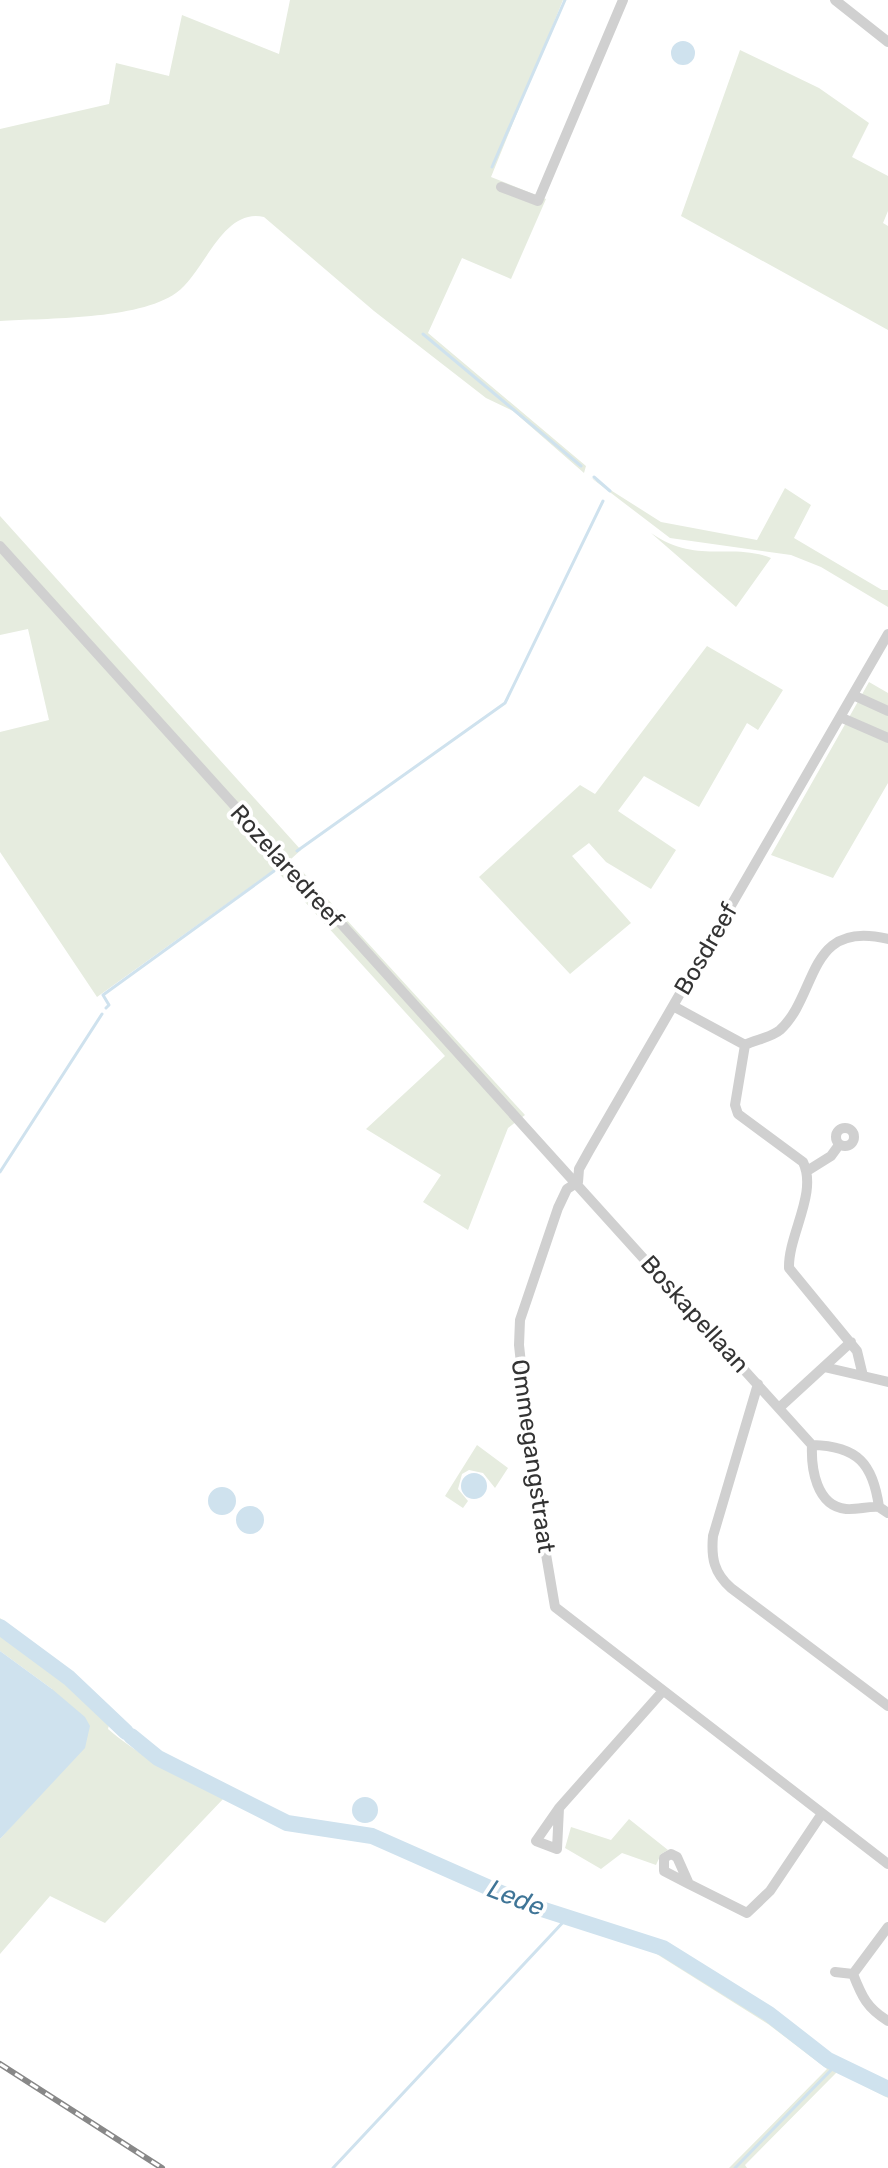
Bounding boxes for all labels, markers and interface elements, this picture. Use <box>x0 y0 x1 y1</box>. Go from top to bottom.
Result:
street label: Rozelaredreef <box>225 799 350 934</box>
street label: Bosdreef <box>669 898 744 1000</box>
street label: Boskapellaan <box>635 1250 755 1378</box>
street label: Ommegangstraat <box>506 1357 560 1555</box>
water label: Lede <box>483 1873 549 1923</box>

